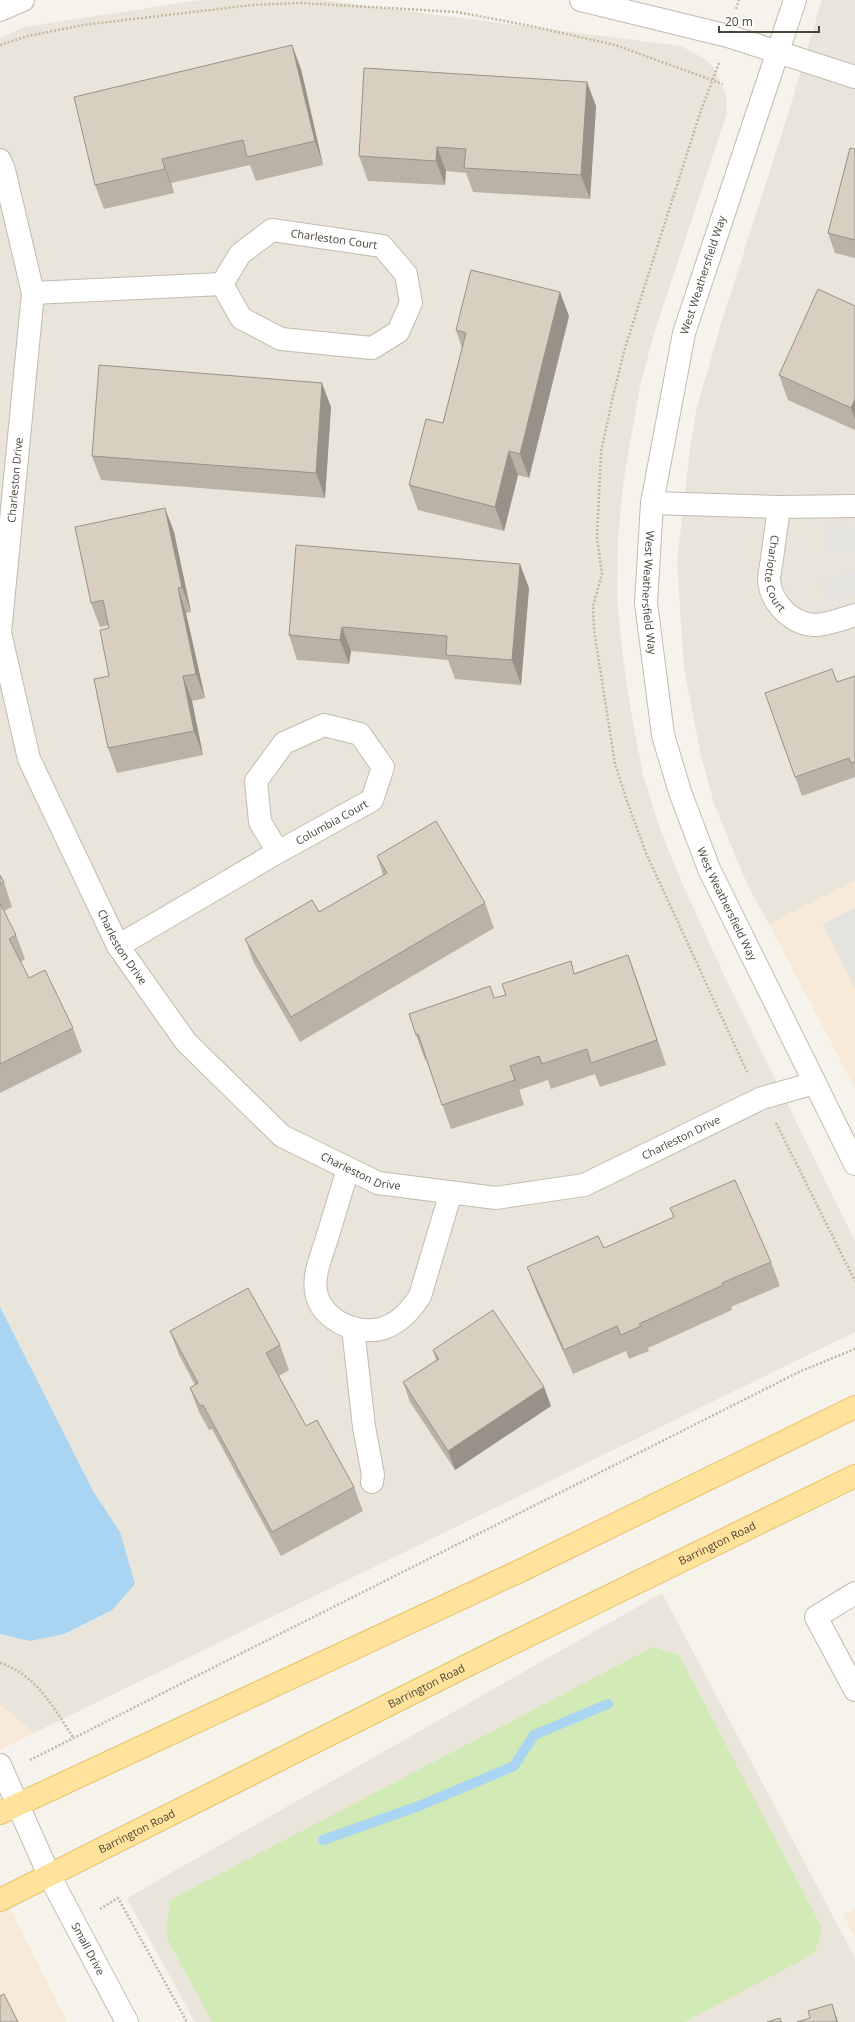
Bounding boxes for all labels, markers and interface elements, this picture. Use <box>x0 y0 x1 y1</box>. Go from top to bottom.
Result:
scale bar <box>719 8 819 34</box>
text: 20 m <box>725 13 753 30</box>
street label: West Weathersfield Way <box>676 213 729 336</box>
street label: Charleston Court <box>290 225 378 252</box>
street label: Charleston Drive <box>3 437 26 523</box>
street label: West Weathersfield Way <box>639 530 661 656</box>
street label: Charlotte Court <box>762 534 789 615</box>
street label: Columbia Court <box>293 796 370 848</box>
street label: West Weathersfield Way <box>694 844 761 963</box>
street label: Charleston Drive <box>95 906 151 987</box>
street label: Charleston Drive <box>639 1112 723 1163</box>
street label: Charleston Drive <box>318 1148 402 1193</box>
street label: Barrington Road <box>676 1518 758 1568</box>
street label: Barrington Road <box>385 1660 467 1711</box>
street label: Barrington Road <box>96 1805 177 1856</box>
street label: Small Drive <box>68 1920 109 1978</box>

